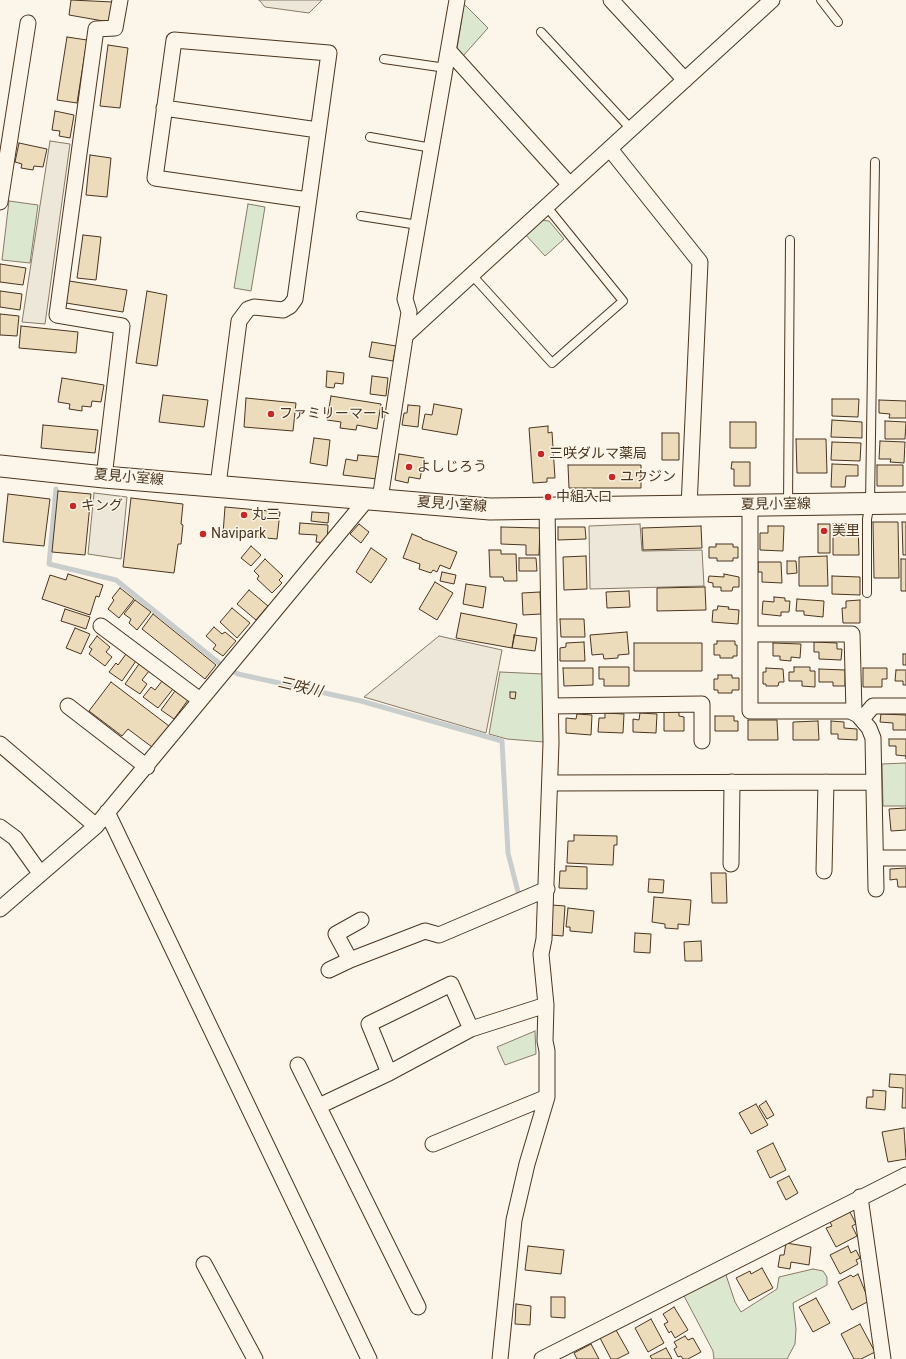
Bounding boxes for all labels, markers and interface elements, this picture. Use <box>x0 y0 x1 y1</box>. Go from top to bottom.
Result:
place label: ファミリーマート <box>279 406 391 422</box>
marker: ファミリーマート <box>266 409 276 419</box>
place label: 三咲ダルマ薬局 <box>549 446 647 462</box>
marker: 三咲ダルマ薬局 <box>536 449 546 459</box>
place label: よしじろう <box>417 459 487 475</box>
marker: よしじろう <box>404 462 414 472</box>
street label: 夏見小室線 <box>93 467 165 489</box>
place label: ユウジン <box>620 469 676 485</box>
marker: ユウジン <box>607 472 617 482</box>
place label: 中組入口 <box>556 489 612 505</box>
marker: 中組入口 <box>543 492 553 502</box>
street label: 夏見小室線 <box>416 494 488 516</box>
street label: 夏見小室線 <box>741 496 811 514</box>
place label: キング <box>81 498 123 514</box>
marker: キング <box>68 501 78 511</box>
place label: 丸三 <box>252 507 280 523</box>
marker: 丸三 <box>239 510 249 520</box>
place label: 美里 <box>832 523 860 539</box>
place label: Navipark <box>211 526 266 542</box>
marker: 美里 <box>819 526 829 536</box>
marker: Navipark <box>198 529 208 539</box>
water label: 三咲川 <box>276 674 324 702</box>

